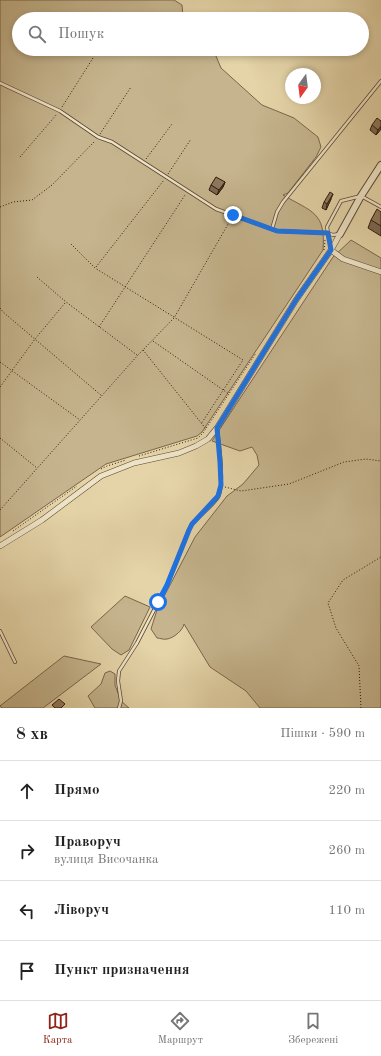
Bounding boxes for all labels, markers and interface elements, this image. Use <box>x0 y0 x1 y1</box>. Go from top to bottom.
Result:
search box <box>12 12 369 56</box>
icon: search <box>26 23 48 45</box>
text: Пошук <box>58 27 104 42</box>
north arrow <box>285 68 321 104</box>
route end <box>224 206 242 224</box>
route start <box>149 593 167 611</box>
text: 8 хв <box>16 726 48 743</box>
text: Пішки · 590 m <box>280 727 365 740</box>
icon: ahead <box>16 780 38 802</box>
text: Прямо <box>54 783 100 798</box>
text: 220 m <box>328 784 365 797</box>
text: Праворуч <box>54 835 121 850</box>
icon: right <box>16 840 38 862</box>
text: 260 m <box>328 844 365 857</box>
text: вулиця Височанка <box>54 853 159 866</box>
icon: left <box>16 900 38 922</box>
text: Ліворуч <box>54 903 109 918</box>
text: 110 m <box>328 904 365 917</box>
icon: arrive <box>16 960 38 982</box>
text: Пункт призначення <box>54 963 190 978</box>
tab: Карта <box>43 1010 72 1048</box>
tab: Маршрут <box>158 1010 203 1048</box>
tab: Збережені <box>288 1010 338 1048</box>

